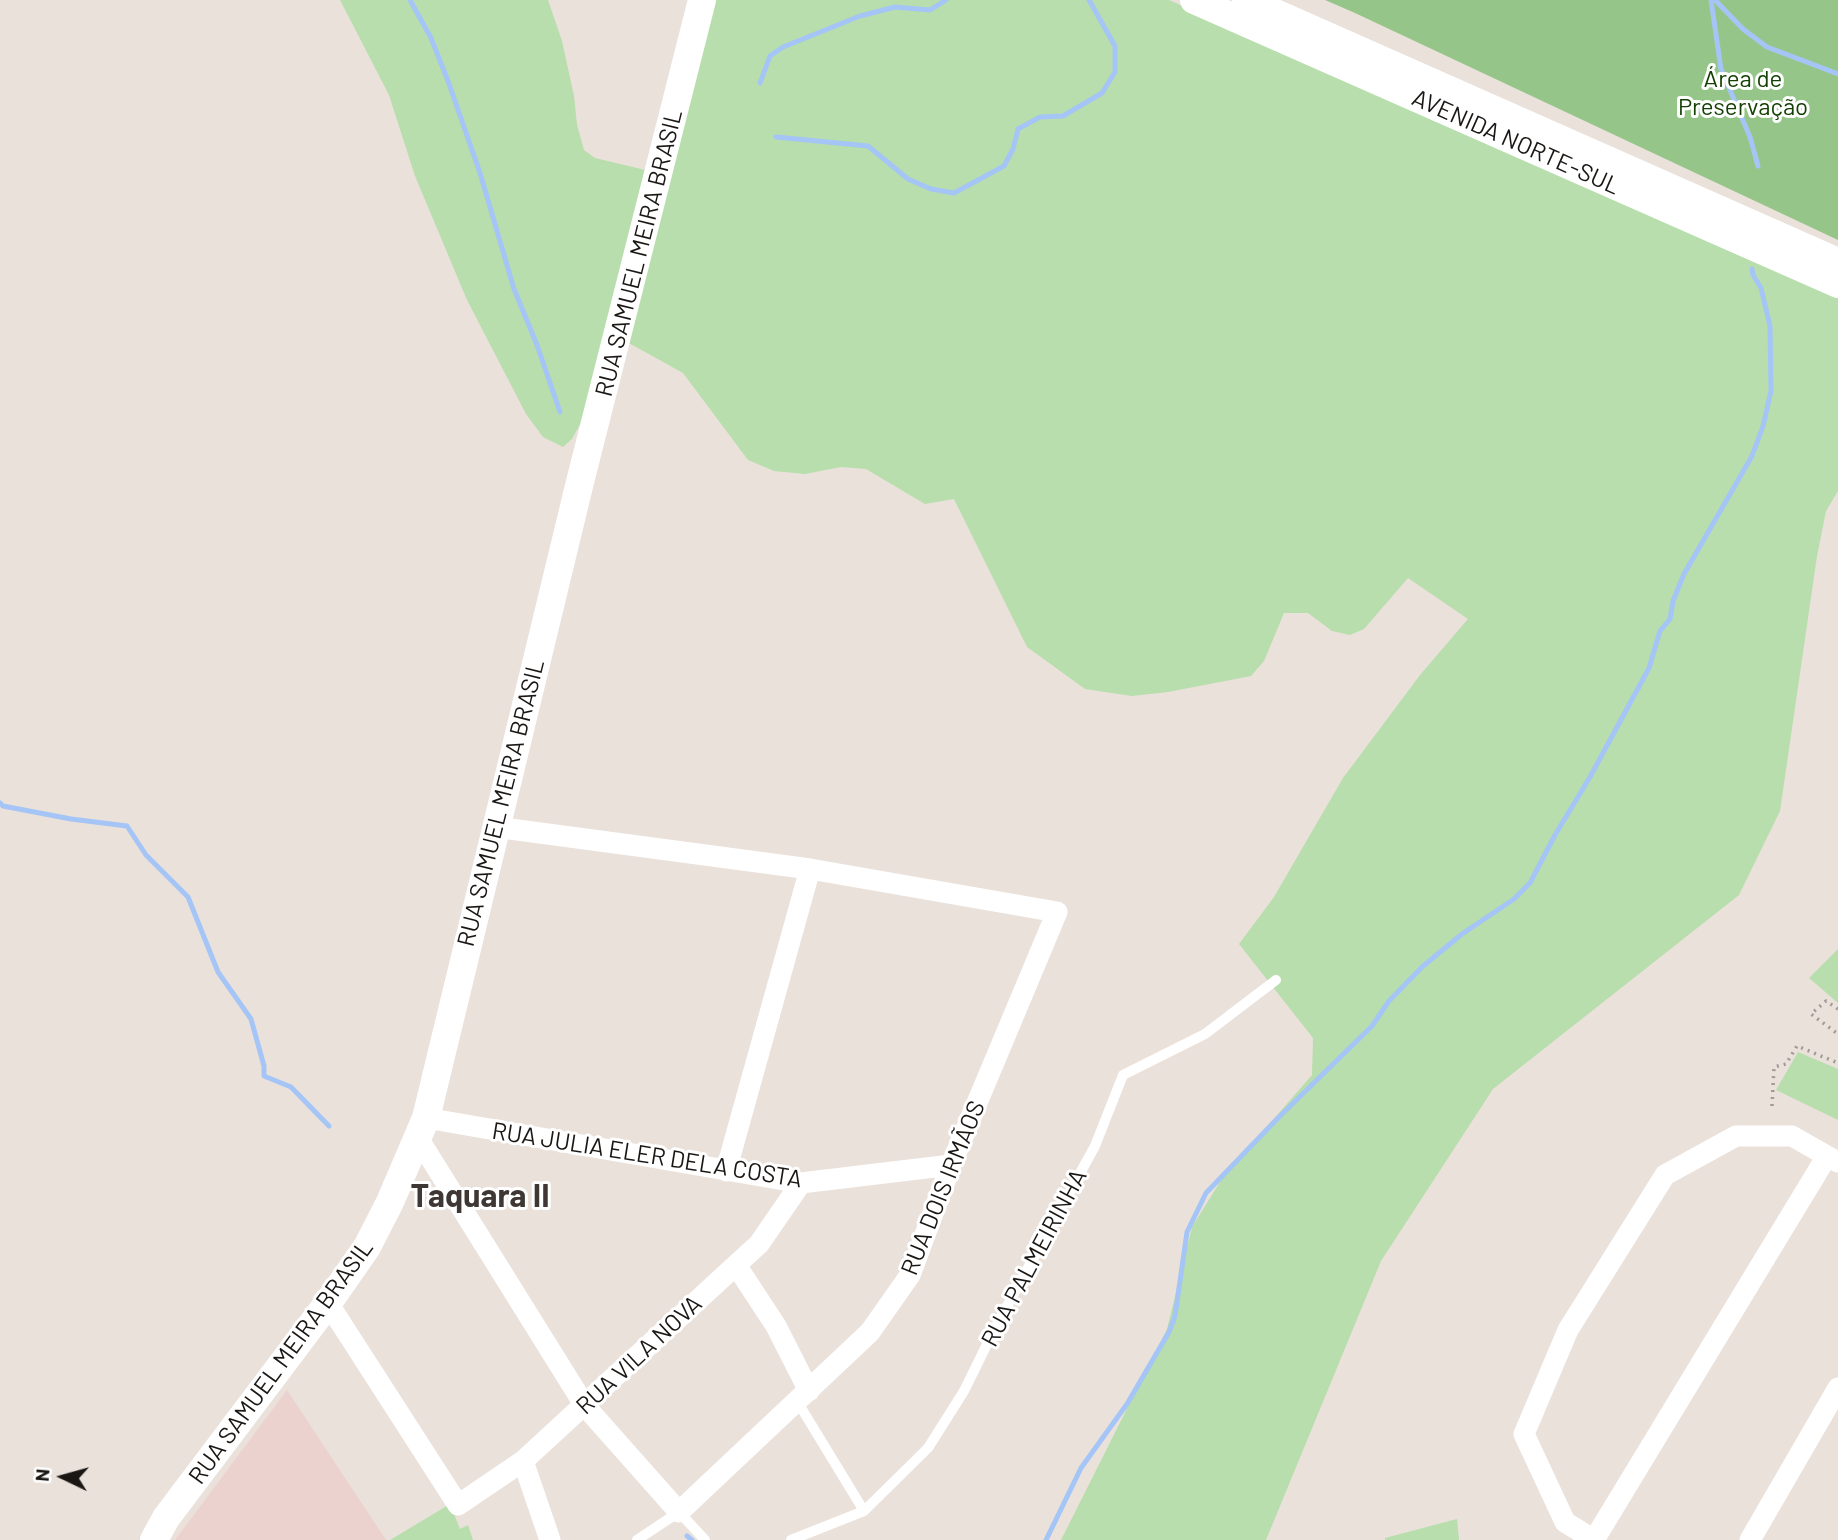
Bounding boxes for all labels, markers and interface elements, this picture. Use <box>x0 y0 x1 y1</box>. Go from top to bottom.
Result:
park label: Área de Preservação <box>1678 65 1808 121</box>
street label: AVENIDA NORTE-SUL <box>1408 83 1624 201</box>
street label: RUA SAMUEL MEIRA BRASIL <box>589 107 689 399</box>
street label: RUA SAMUEL MEIRA BRASIL <box>451 657 551 949</box>
street label: RUA DOIS IRMÃOS <box>895 1097 991 1279</box>
street label: RUA JULIA ELER DELA COSTA <box>490 1116 804 1194</box>
street label: RUA PALMEIRINHA <box>975 1164 1093 1352</box>
district label: Taquara II <box>410 1177 550 1215</box>
street label: RUA SAMUEL MEIRA BRASIL <box>183 1234 379 1490</box>
street label: RUA VILA NOVA <box>570 1289 708 1421</box>
north arrow <box>28 1442 98 1512</box>
text: N <box>30 1468 54 1482</box>

